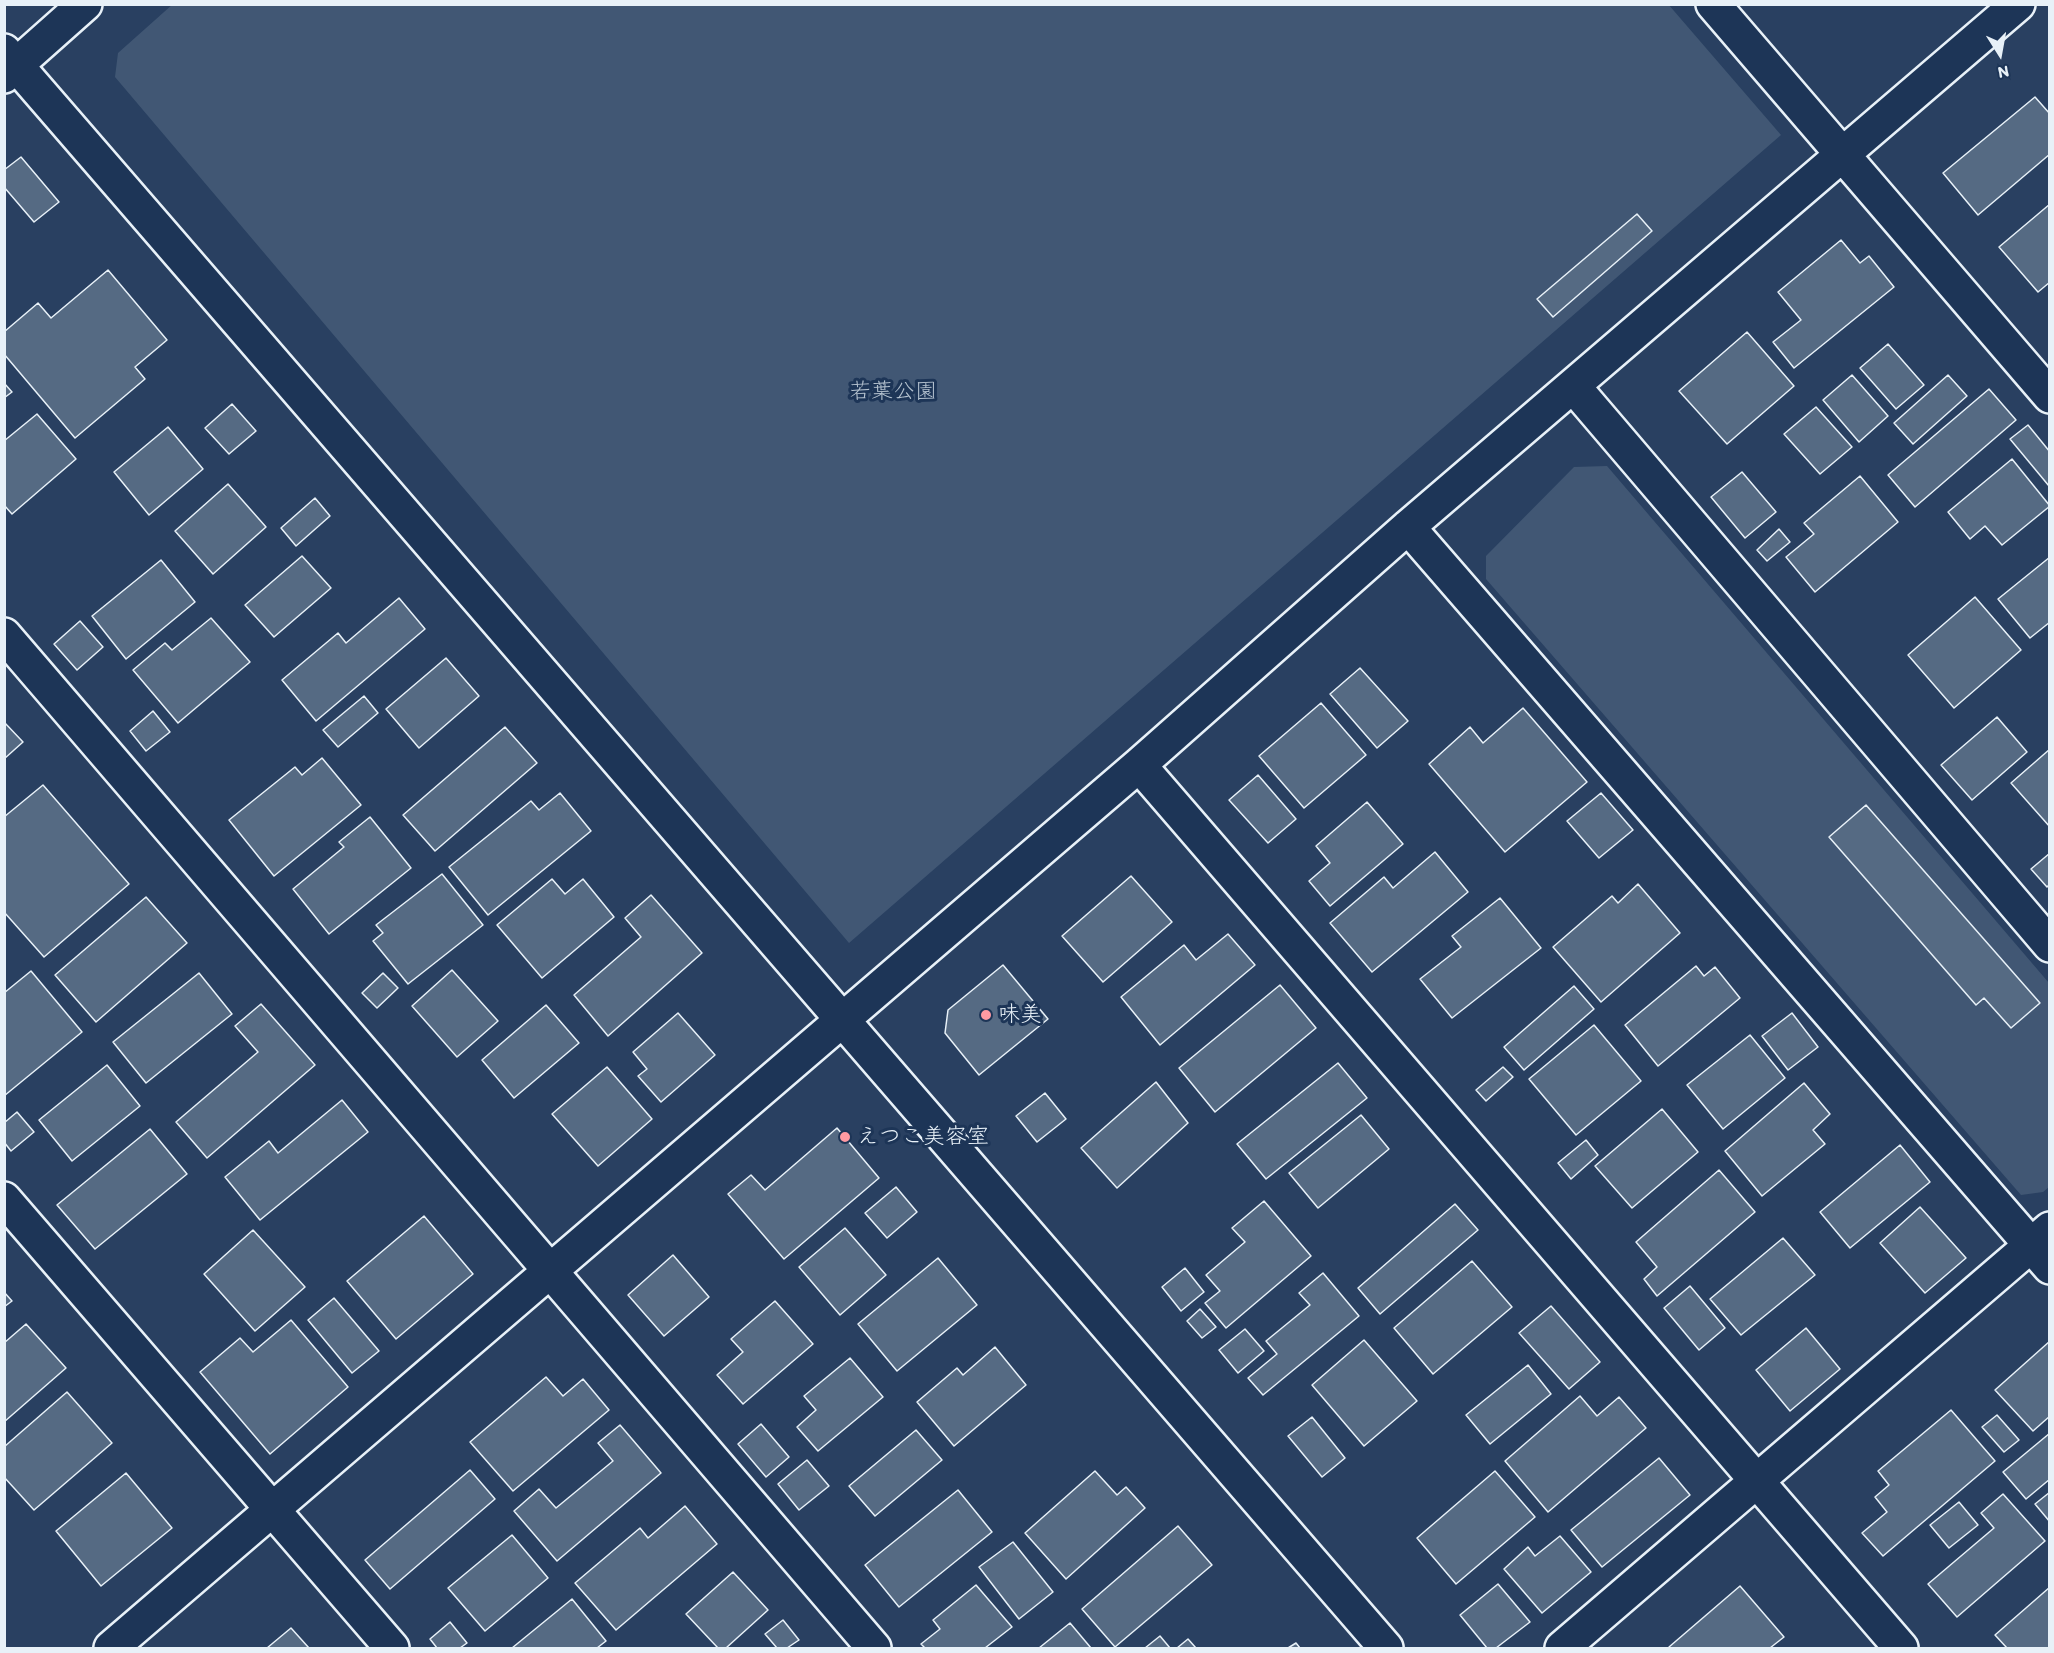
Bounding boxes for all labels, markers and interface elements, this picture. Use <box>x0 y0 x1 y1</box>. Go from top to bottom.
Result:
north arrow <box>1970 24 2030 84</box>
text: N <box>1996 62 2011 83</box>
park label: 若葉公園 <box>849 379 937 405</box>
place label: 味美 <box>998 1002 1042 1028</box>
marker: 味美 <box>979 1008 993 1022</box>
place label: えつこ美容室 <box>857 1124 989 1150</box>
marker: えつこ美容室 <box>838 1130 852 1144</box>

